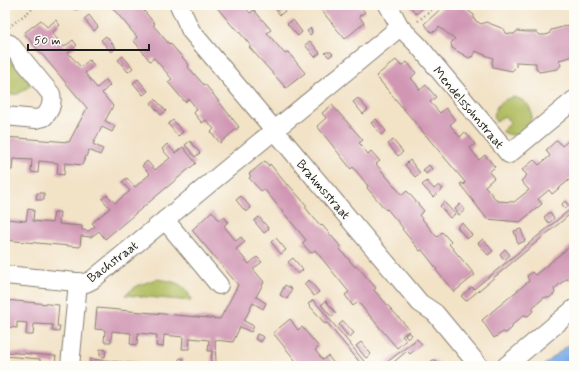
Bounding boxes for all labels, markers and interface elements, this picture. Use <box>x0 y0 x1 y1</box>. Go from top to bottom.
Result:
scale bar <box>28 26 149 52</box>
text: 50 m <box>34 33 61 49</box>
street label: Mendelssohnstraat <box>428 63 507 153</box>
street label: Brahmsstraat <box>292 156 354 224</box>
street label: Bachstraat <box>84 237 142 287</box>

